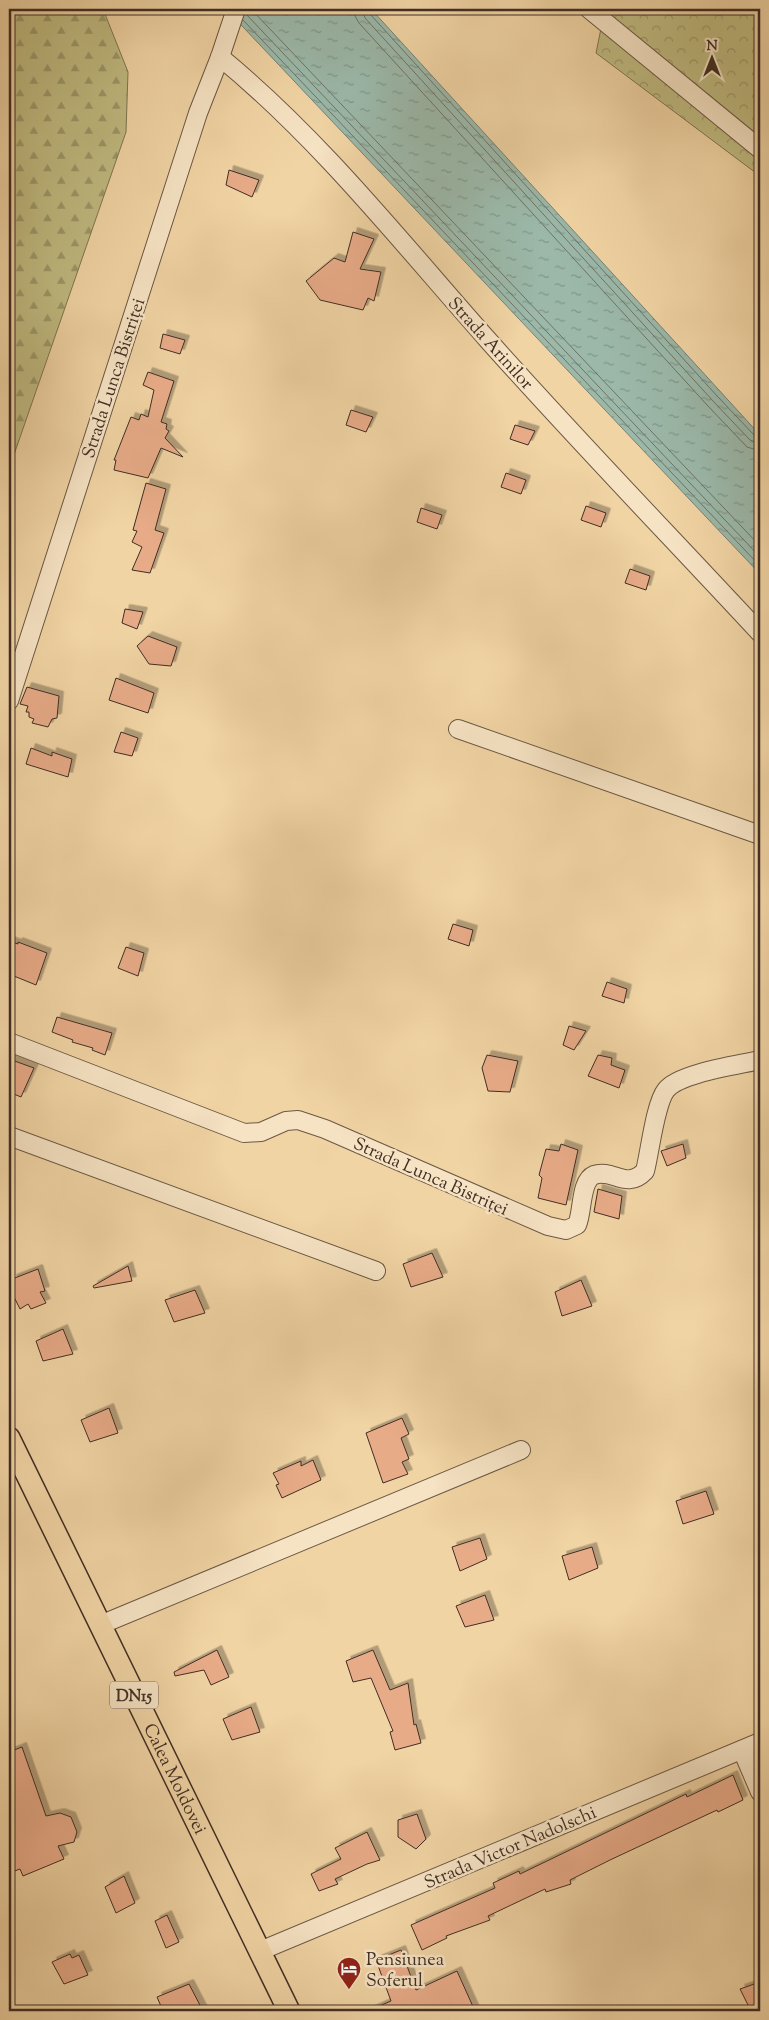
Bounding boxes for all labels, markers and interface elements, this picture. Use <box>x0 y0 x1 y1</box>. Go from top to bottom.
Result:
north arrow <box>686 32 736 82</box>
text: N <box>706 37 718 57</box>
street label: Strada Arinilor <box>441 292 539 397</box>
street label: Strada Lunca Bistriței <box>77 295 153 462</box>
street label: Strada Lunca Bistriței <box>349 1132 512 1224</box>
road number: DN15 <box>110 1682 158 1708</box>
street label: Calea Moldovei <box>135 1720 212 1839</box>
street label: Strada Victor Nadolschi <box>421 1801 601 1897</box>
place label: Pensiunea Soferul <box>366 1948 444 1995</box>
hotel icon: Pensiunea Soferul <box>336 1956 362 1990</box>

